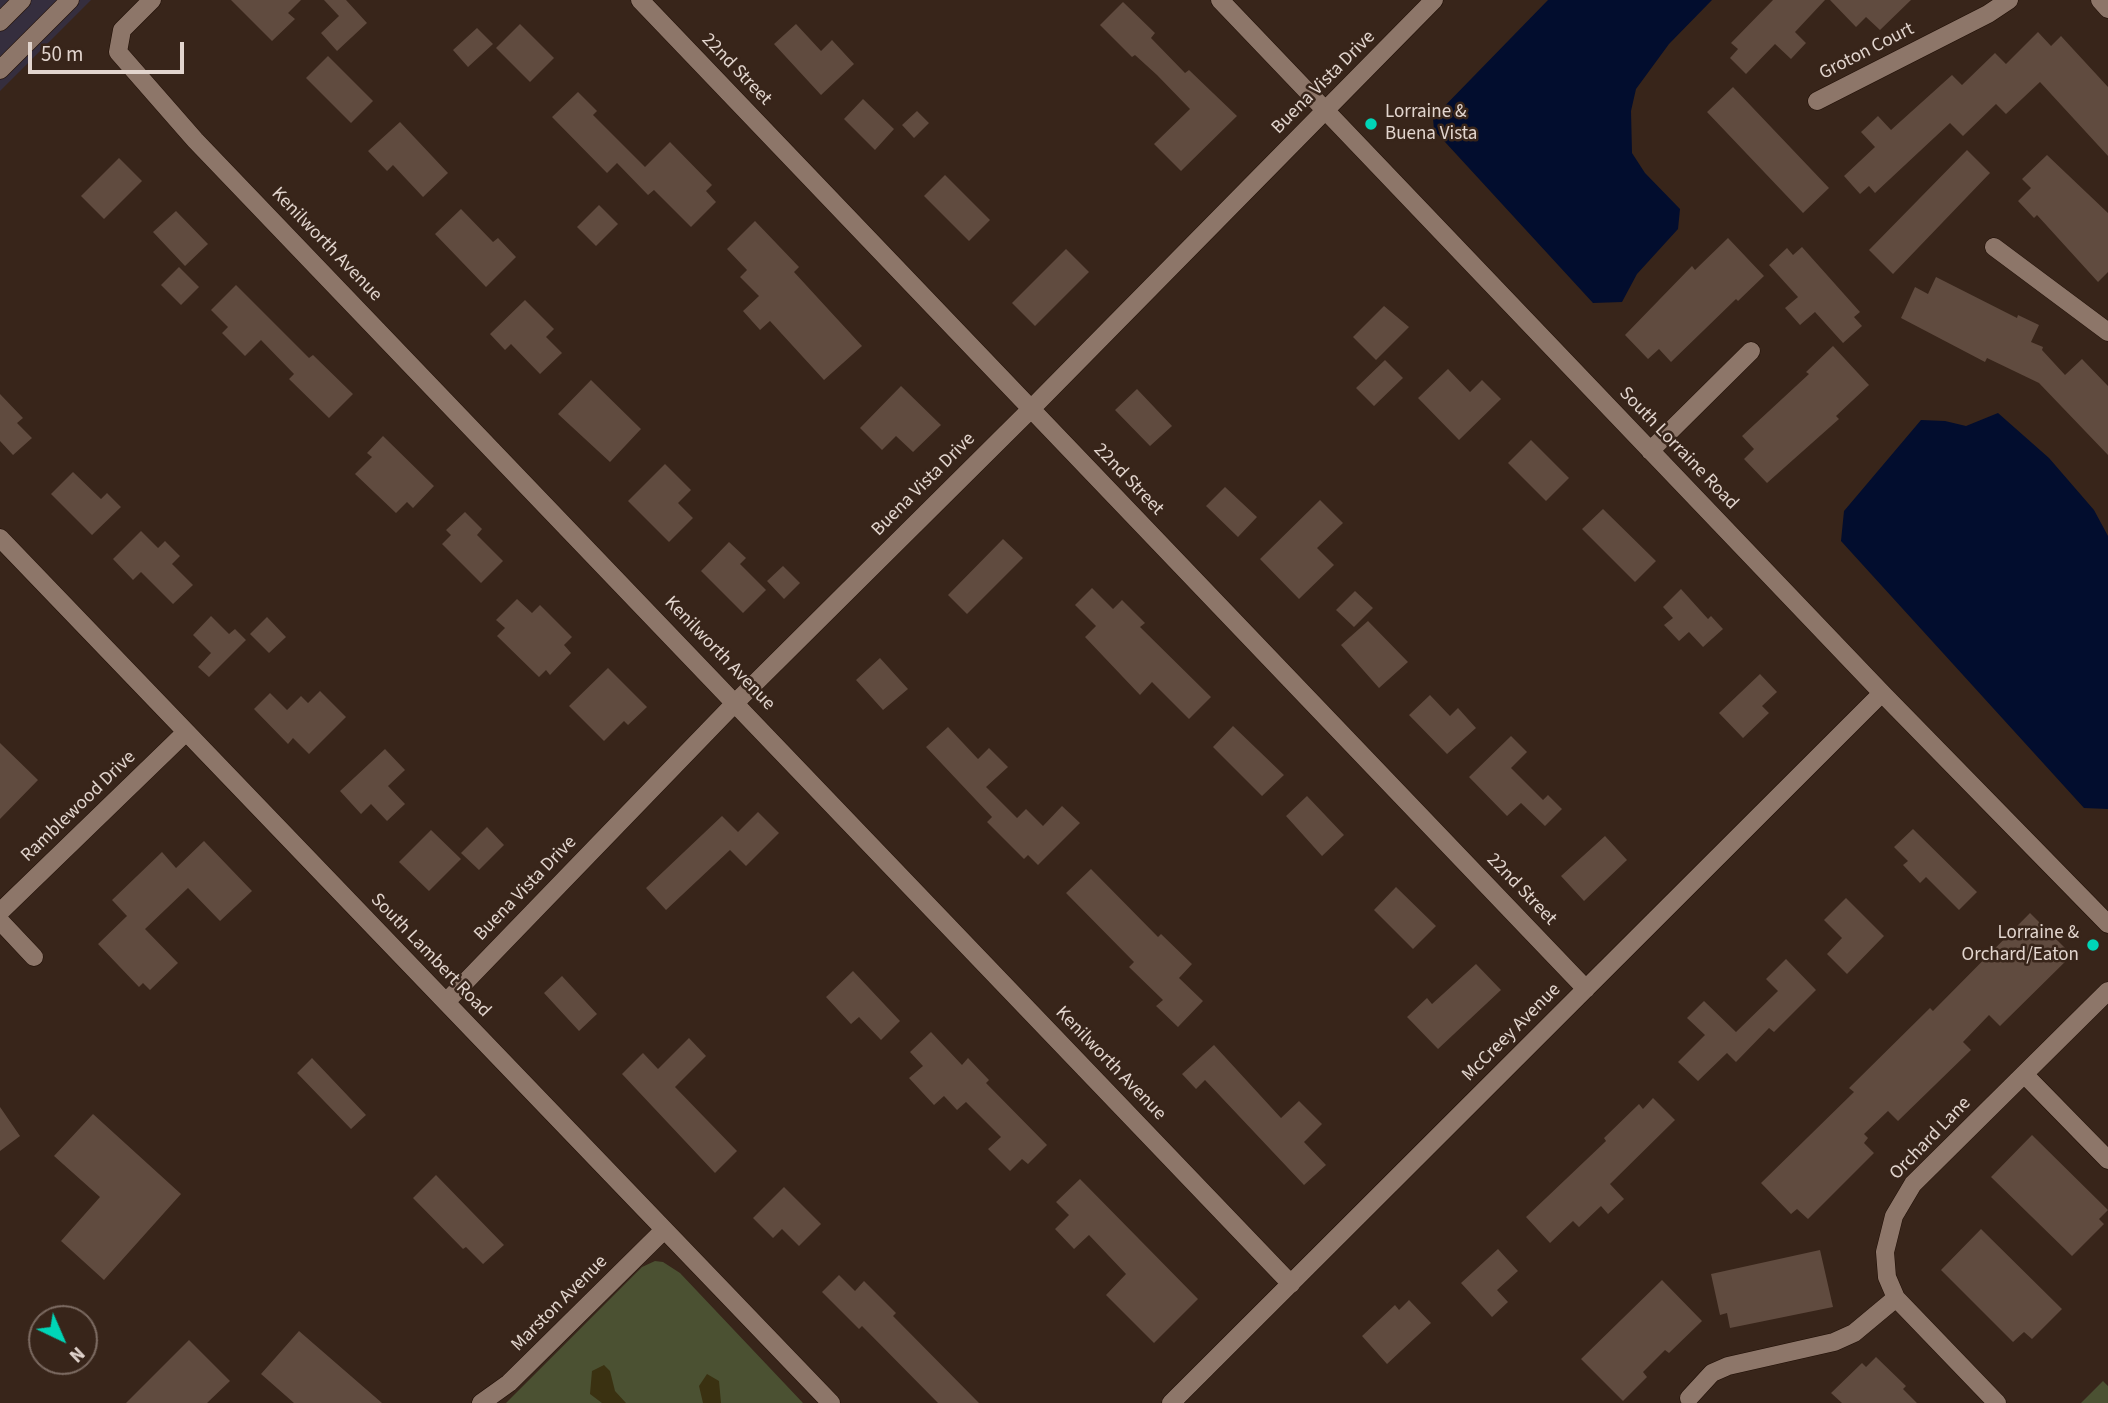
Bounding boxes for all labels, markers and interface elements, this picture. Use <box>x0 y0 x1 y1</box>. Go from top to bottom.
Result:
street label: Groton Court <box>1816 18 1918 86</box>
street label: Buena Vista Drive <box>1267 26 1381 140</box>
scale bar <box>32 28 187 72</box>
street label: 22nd Street <box>696 29 776 111</box>
text: 50 m <box>41 39 83 69</box>
place label: Lorraine & Buena Vista <box>1385 102 1477 146</box>
marker: Lorraine & Buena Vista <box>1363 116 1379 132</box>
street label: Kenilworth Avenue <box>266 183 386 307</box>
street label: South Lorraine Road <box>1614 383 1742 515</box>
street label: Buena Vista Drive <box>867 428 981 542</box>
street label: 22nd Street <box>1088 439 1168 521</box>
street label: Kenilworth Avenue <box>659 592 779 716</box>
street label: Ramblewood Drive <box>17 746 141 868</box>
street label: Buena Vista Drive <box>470 832 582 946</box>
street label: 22nd Street <box>1481 849 1561 931</box>
street label: South Lambert Road <box>365 889 495 1023</box>
place label: Lorraine & Orchard/Eaton <box>1962 923 2079 967</box>
marker: Lorraine & Orchard/Eaton <box>2085 937 2101 953</box>
street label: McCreey Avenue <box>1458 979 1566 1087</box>
street label: Kenilworth Avenue <box>1050 1002 1170 1126</box>
street label: Orchard Lane <box>1886 1093 1976 1185</box>
street label: Marston Avenue <box>507 1251 613 1357</box>
north arrow <box>28 1305 98 1375</box>
text: N <box>63 1340 90 1368</box>

